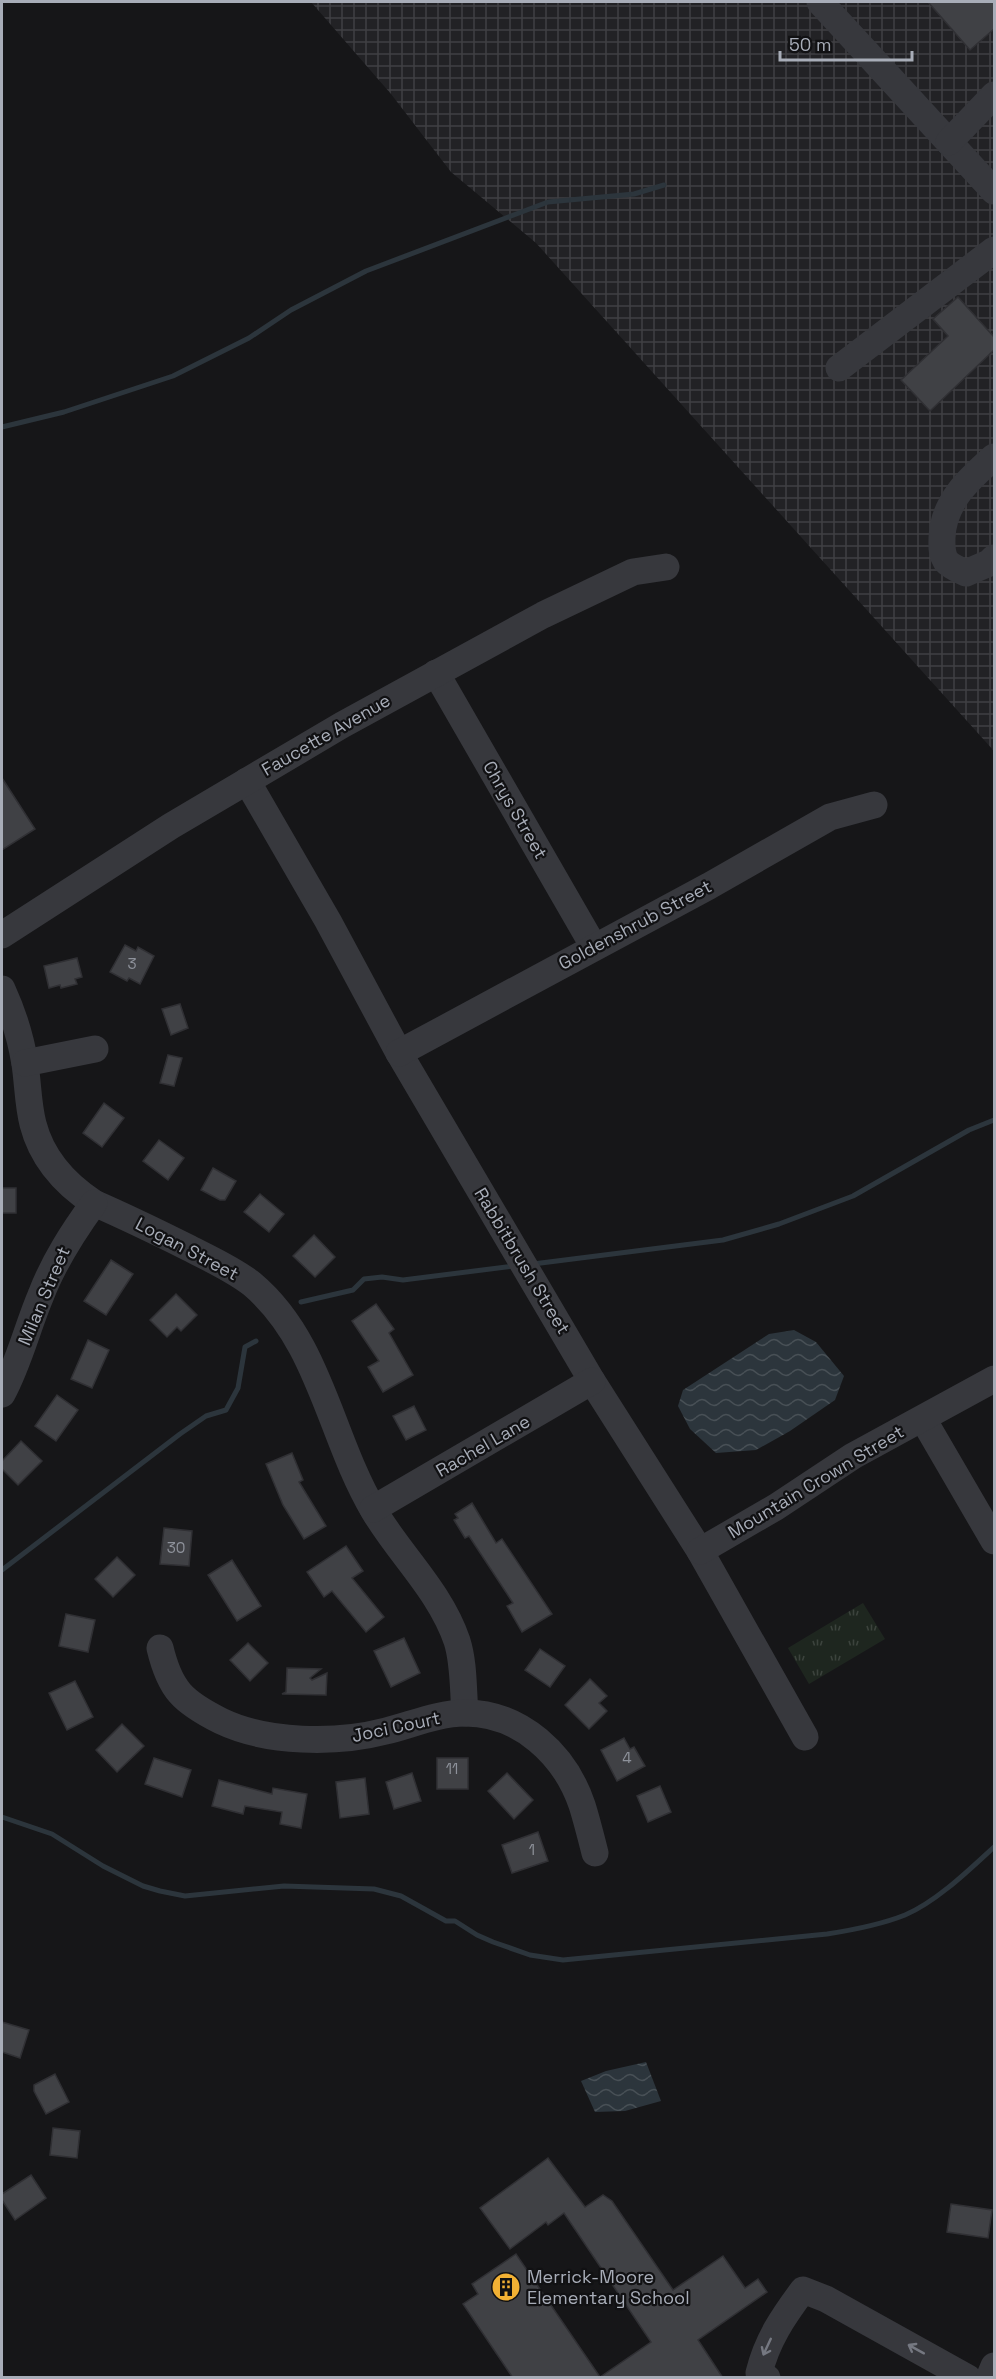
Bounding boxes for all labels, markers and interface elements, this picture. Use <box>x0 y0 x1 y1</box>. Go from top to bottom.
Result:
scale bar <box>780 24 912 62</box>
text: 50 m <box>789 33 831 56</box>
street label: Faucette Avenue <box>257 688 394 781</box>
street label: Chrys Street <box>478 757 553 863</box>
street label: Goldenshrub Street <box>554 874 715 975</box>
house number: 3 <box>127 954 137 973</box>
street label: Rabbitbrush Street <box>470 1183 575 1338</box>
street label: Logan Street <box>132 1212 243 1285</box>
street label: Milan Street <box>12 1243 75 1349</box>
street label: Rachel Lane <box>432 1409 534 1482</box>
street label: Mountain Crown Street <box>724 1420 908 1543</box>
house number: 30 <box>167 1538 185 1557</box>
street label: Joci Court <box>350 1706 442 1747</box>
house number: 4 <box>622 1748 632 1767</box>
house number: 11 <box>446 1759 458 1778</box>
house number: 1 <box>529 1840 535 1859</box>
place label: Merrick-Moore Elementary School <box>527 2265 690 2309</box>
building icon: Merrick-Moore Elementary School <box>490 2271 522 2303</box>
one-way arrow <box>761 2337 773 2355</box>
one-way arrow <box>908 2343 926 2354</box>

